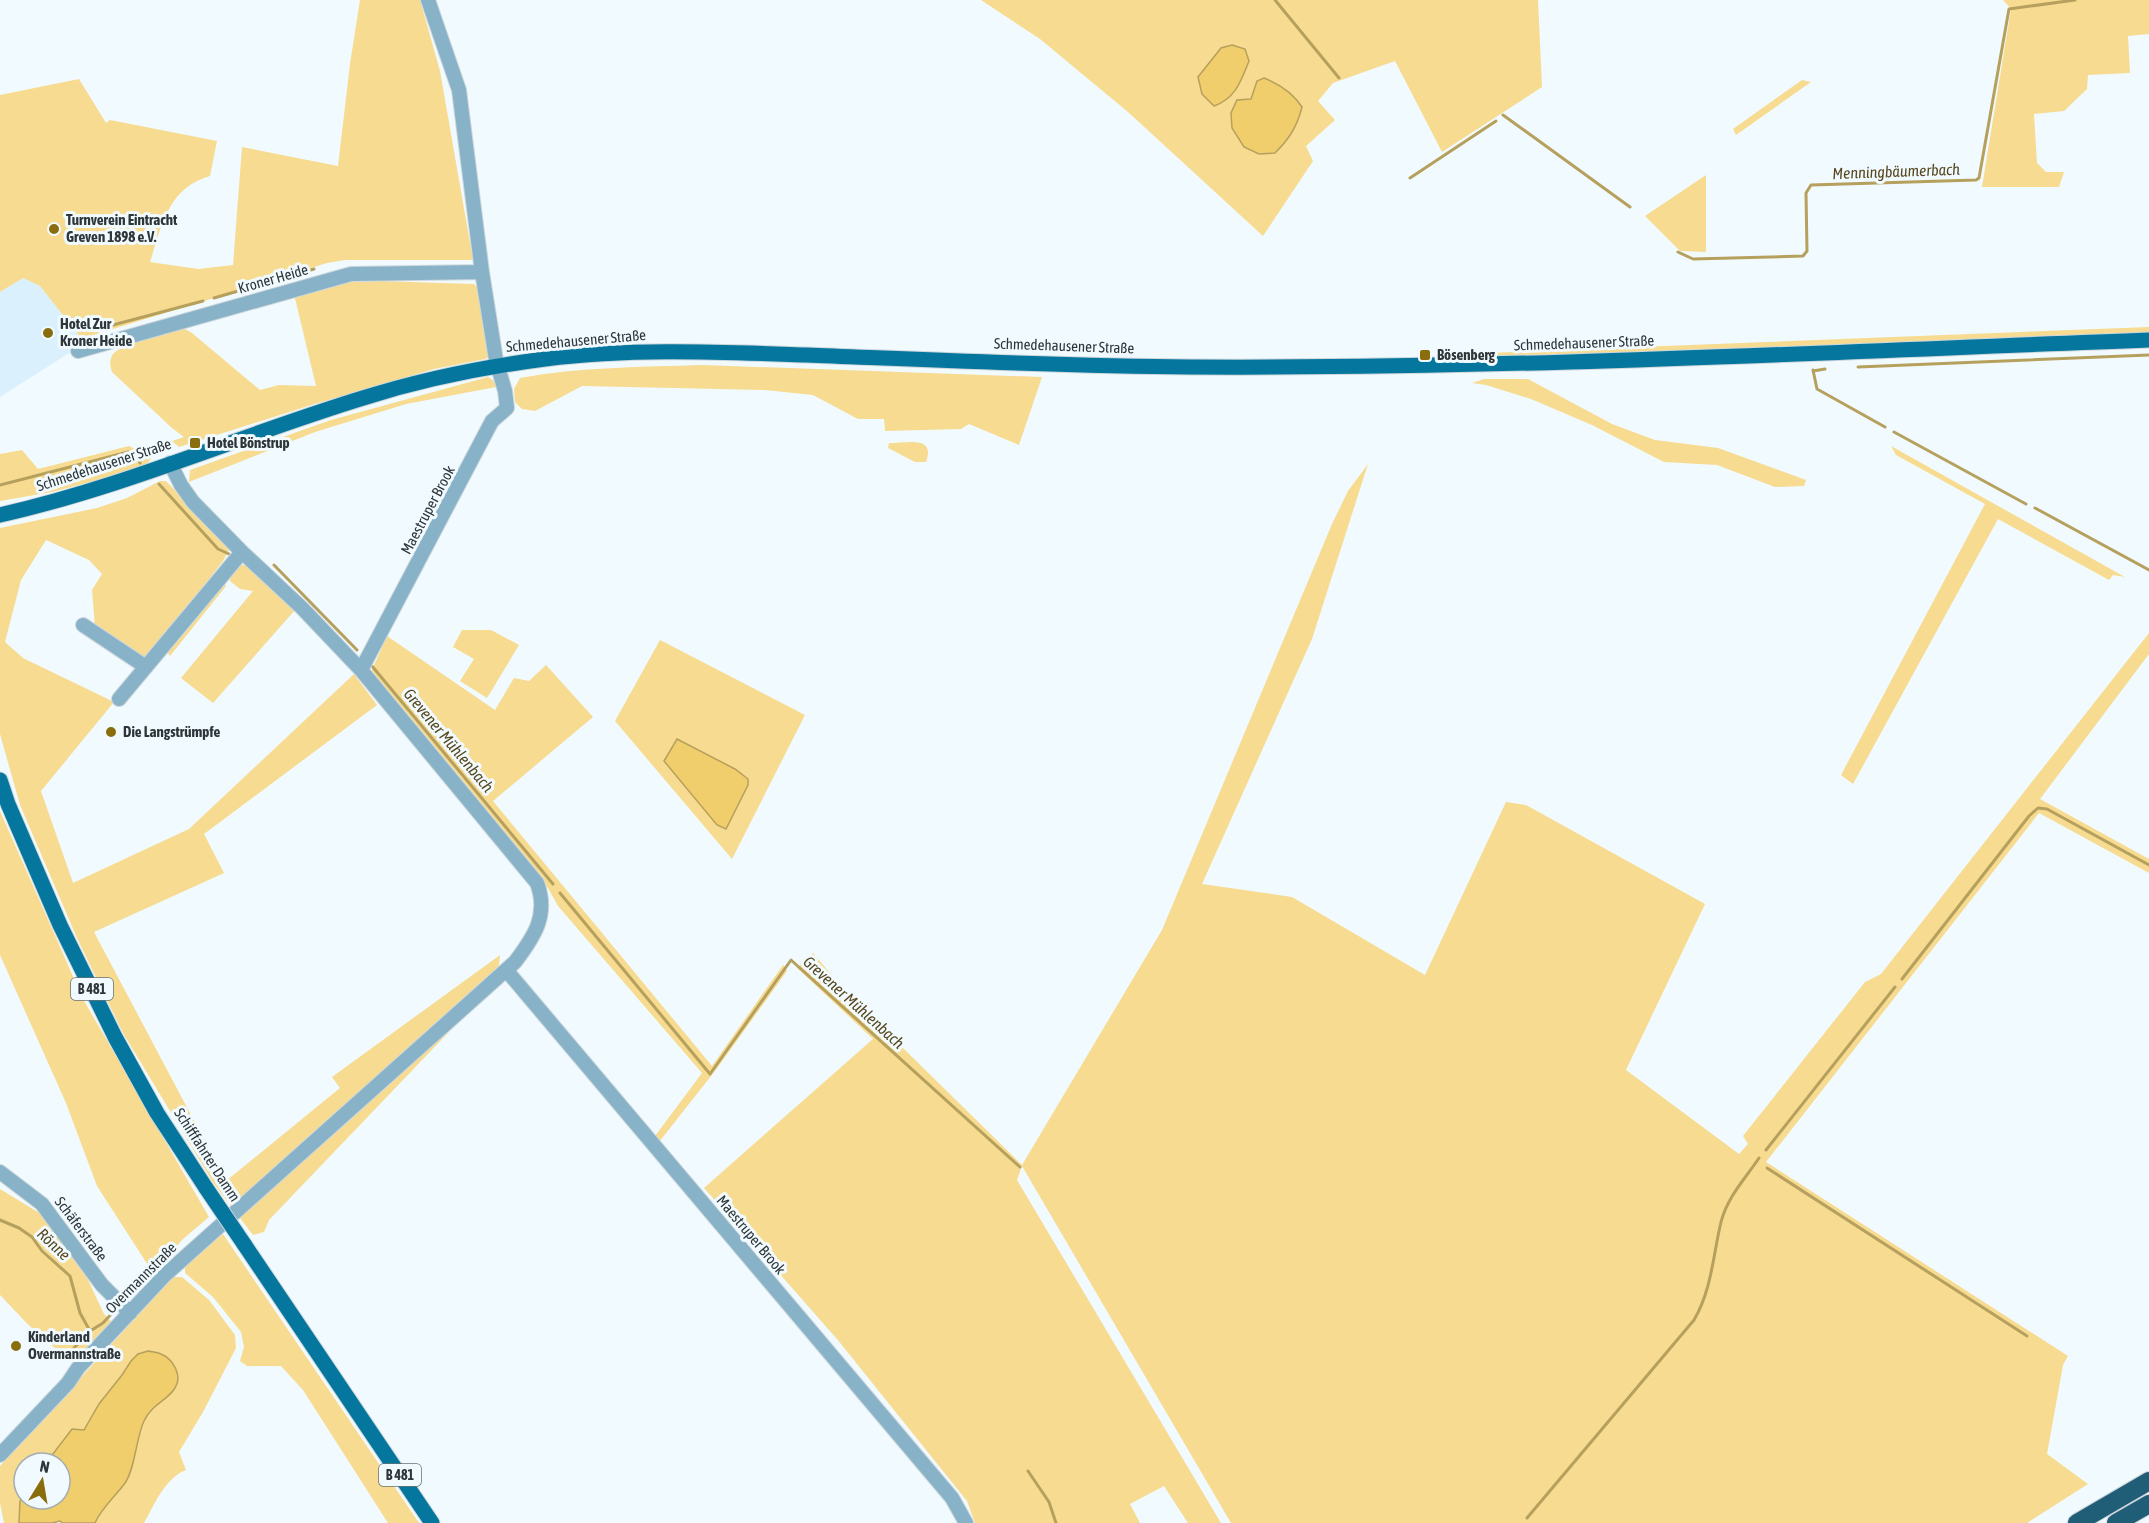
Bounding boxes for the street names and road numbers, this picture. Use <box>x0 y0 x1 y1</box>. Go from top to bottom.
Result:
street label: Kroner Heide <box>236 260 310 297</box>
street label: Schmedehausener Straße <box>505 326 647 355</box>
street label: Schmedehausener Straße <box>1514 332 1655 353</box>
street label: Schmedehausener Straße <box>994 335 1135 356</box>
street label: Schmedehausener Straße <box>34 435 173 494</box>
street label: Maestruper Brook <box>397 462 458 557</box>
road number: B 481 <box>71 978 113 1000</box>
street label: Schifffahrter Damm <box>171 1105 244 1205</box>
street label: Maestruper Brook <box>713 1192 790 1278</box>
street label: Schäferstraße <box>52 1193 111 1264</box>
street label: Overmannstraße <box>102 1239 180 1317</box>
road number: B 481 <box>379 1464 421 1486</box>

